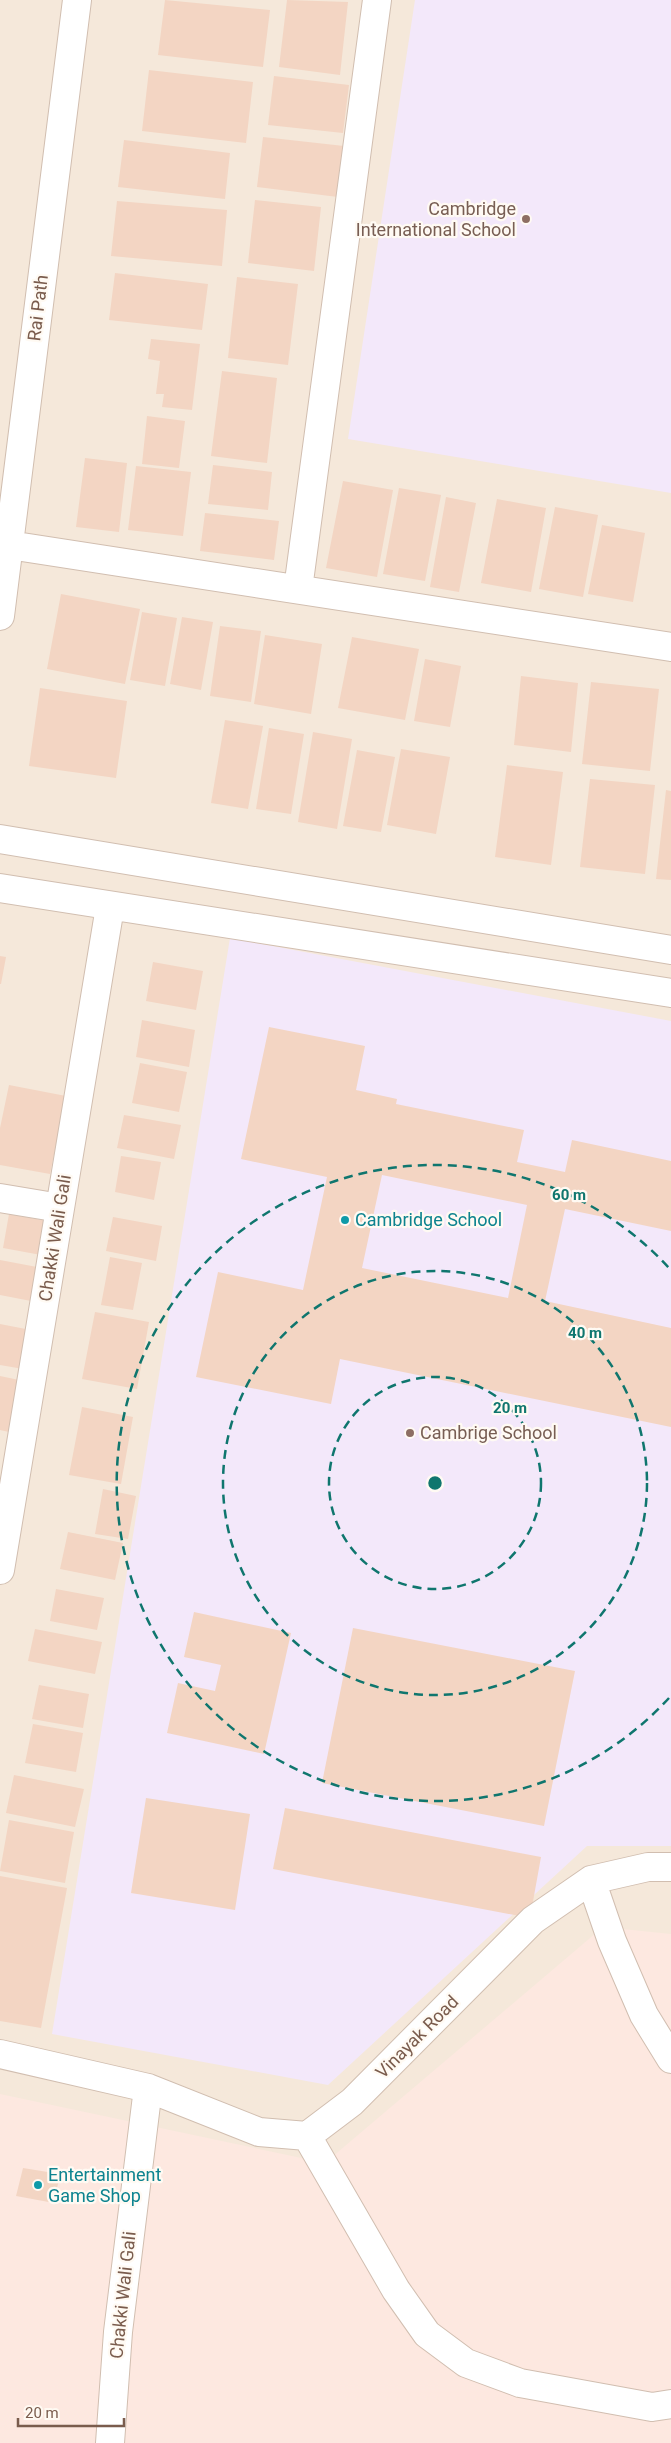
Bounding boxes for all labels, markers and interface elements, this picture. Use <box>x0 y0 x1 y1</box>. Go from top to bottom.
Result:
place label: Cambridge International School <box>356 198 516 240</box>
marker: Cambridge International School <box>520 213 532 225</box>
street label: Rai Path <box>23 274 52 342</box>
street label: Chakki Wali Gali <box>34 1173 75 1303</box>
text: 60 m <box>552 1186 586 1204</box>
place label: Cambridge School <box>355 1209 502 1230</box>
marker: Cambridge School <box>339 1214 351 1226</box>
text: 40 m <box>568 1324 602 1342</box>
text: 20 m <box>493 1399 527 1417</box>
place label: Cambrige School <box>420 1422 557 1443</box>
marker: Cambrige School <box>404 1427 416 1439</box>
centre of rings <box>426 1474 444 1492</box>
street label: Vinayak Road <box>371 1991 462 2082</box>
place label: Entertainment Game Shop <box>48 2164 161 2206</box>
marker: Entertainment Game Shop <box>32 2179 44 2191</box>
street label: Chakki Wali Gali <box>105 2230 140 2360</box>
scale bar <box>18 2396 124 2428</box>
text: 20 m <box>25 2404 59 2422</box>

